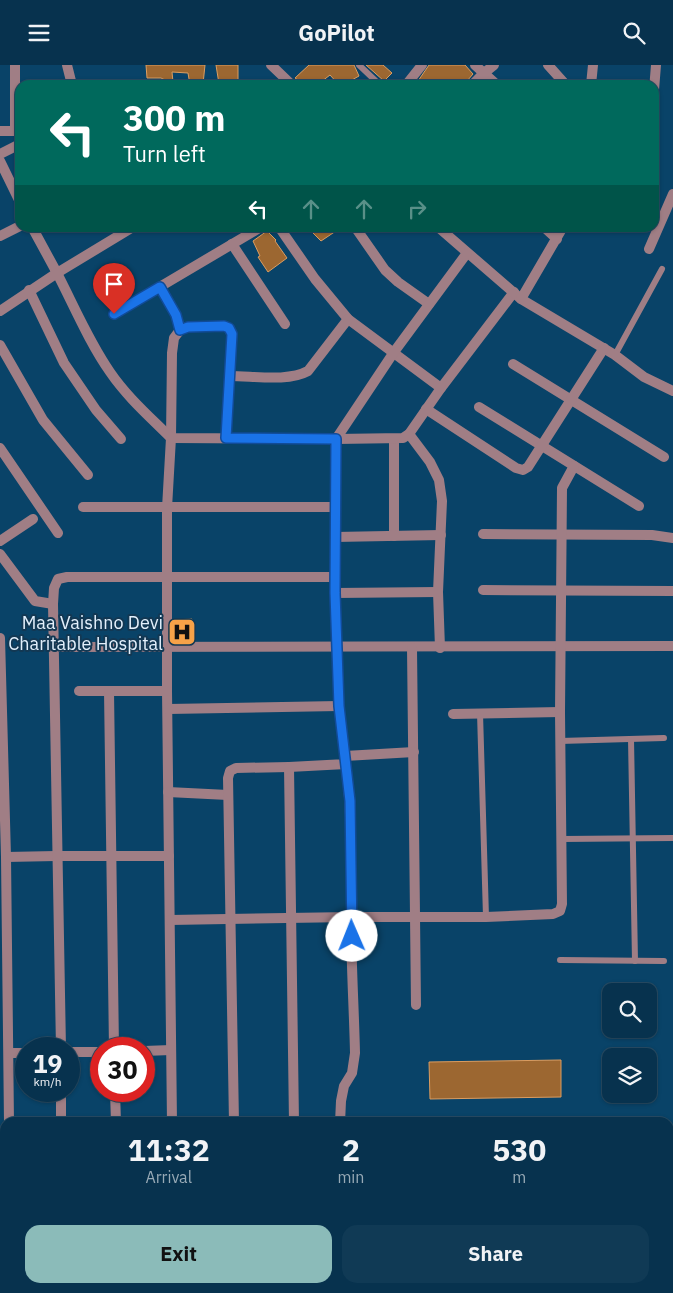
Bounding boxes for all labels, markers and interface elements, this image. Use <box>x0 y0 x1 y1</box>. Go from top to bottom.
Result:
text: GoPilot <box>298 18 375 47</box>
icon: menu <box>25 19 53 47</box>
icon: search <box>620 19 648 47</box>
text: 300 m <box>123 95 226 141</box>
icon: left <box>40 100 105 165</box>
text: Turn left <box>123 139 206 168</box>
icon: left <box>244 195 272 223</box>
icon: ahead <box>297 195 325 223</box>
icon: ahead <box>350 195 378 223</box>
icon: right <box>403 195 431 223</box>
pin <box>93 263 135 314</box>
icon: arrive <box>100 270 128 298</box>
place label: Maa Vaishno Devi Charitable Hospital <box>8 611 163 655</box>
hospital icon: Maa Vaishno Devi Charitable Hospital <box>167 617 197 647</box>
position arrow <box>325 909 377 961</box>
map controls <box>602 983 657 1103</box>
button: search <box>602 983 657 1038</box>
speed limit sign: 30 <box>90 1037 155 1102</box>
text: 19 <box>32 1047 63 1080</box>
button: layers <box>602 1048 657 1103</box>
text: km/h <box>33 1074 62 1089</box>
text: 11:32 <box>128 1130 210 1169</box>
text: 2 <box>342 1130 360 1169</box>
text: 530 <box>492 1130 546 1169</box>
text: Arrival <box>145 1167 192 1187</box>
text: min <box>337 1167 364 1187</box>
text: m <box>512 1167 526 1187</box>
button: Exit <box>25 1225 332 1283</box>
button: Share <box>342 1225 649 1283</box>

